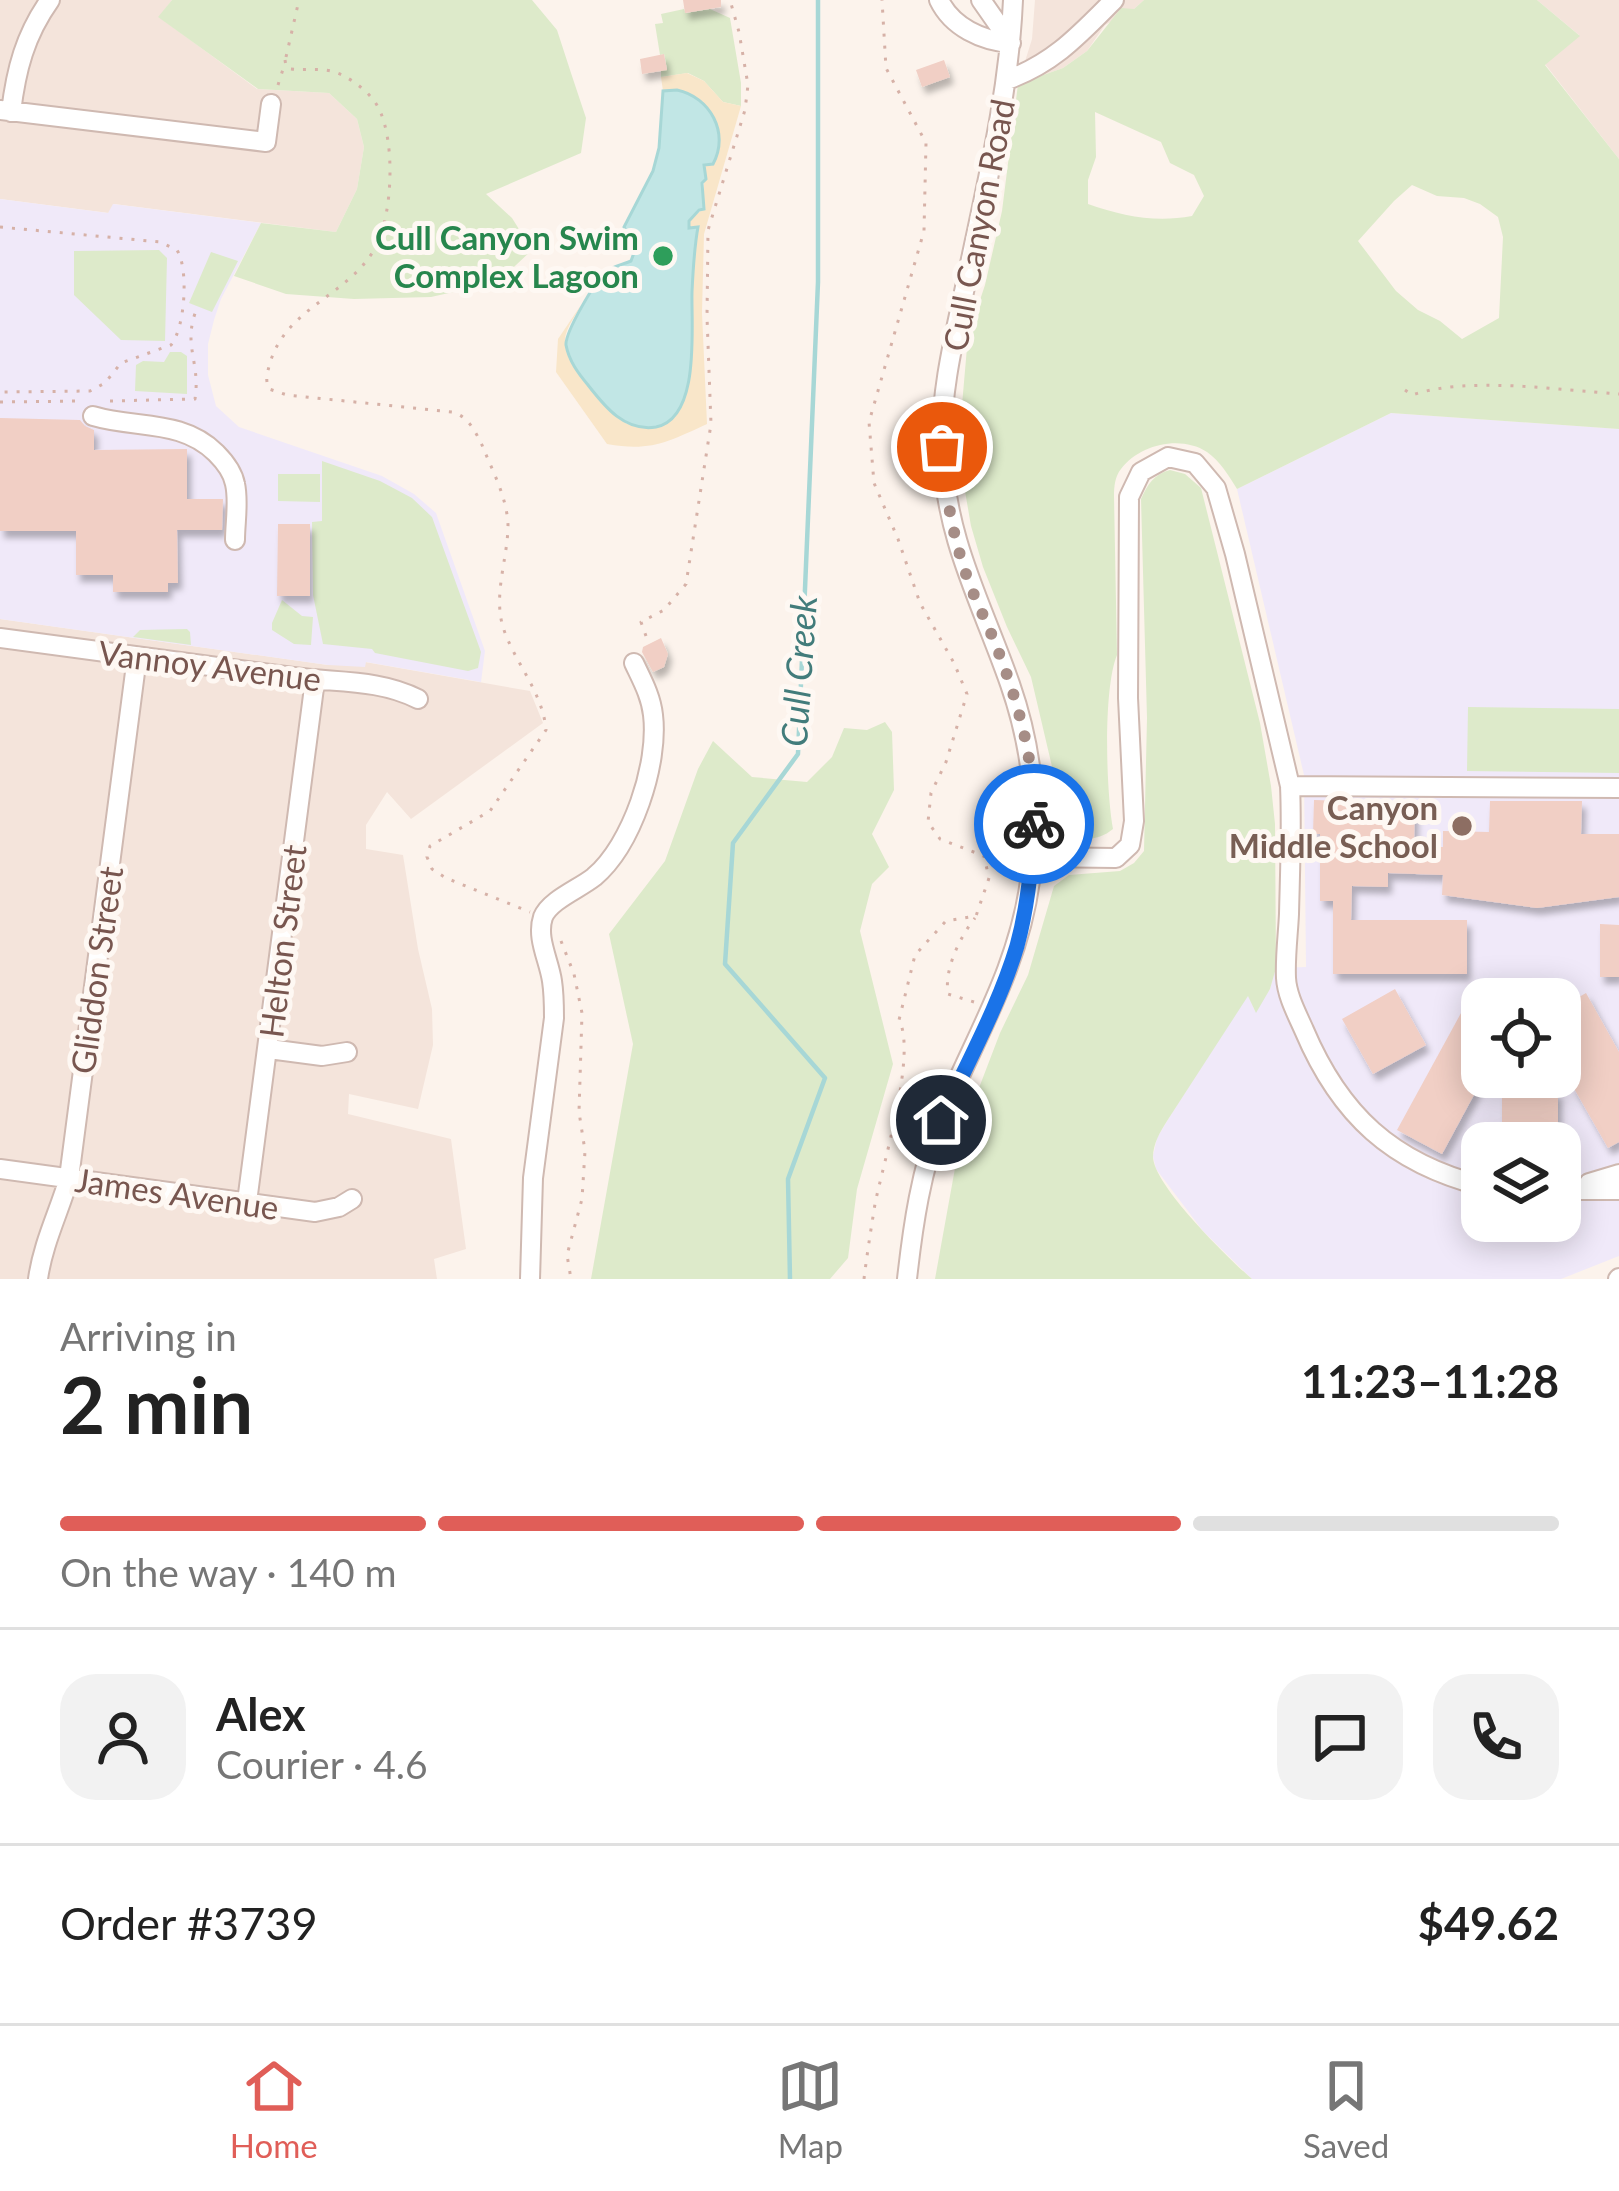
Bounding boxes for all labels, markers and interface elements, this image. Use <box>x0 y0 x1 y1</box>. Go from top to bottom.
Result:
street label: Cull Canyon Road <box>934 96 1022 354</box>
place label: Cull Canyon Swim Complex Lagoon <box>375 217 639 295</box>
marker: Cull Canyon Swim Complex Lagoon <box>650 243 676 269</box>
pin <box>891 396 993 498</box>
icon: bag <box>909 414 975 480</box>
water label: Cull Creek <box>771 593 825 748</box>
street label: Vannoy Avenue <box>96 631 324 699</box>
courier <box>974 764 1094 884</box>
place label: Canyon Middle School <box>1229 787 1438 865</box>
icon: bike <box>1001 791 1067 857</box>
marker: Canyon Middle School <box>1449 813 1475 839</box>
street label: Helton Street <box>250 842 314 1040</box>
street label: Gliddon Street <box>62 864 130 1076</box>
map controls <box>1461 978 1581 1242</box>
button: locate <box>1461 978 1581 1098</box>
pin <box>890 1069 992 1171</box>
icon: home <box>908 1087 974 1153</box>
button: layers <box>1461 1122 1581 1242</box>
street label: James Avenue <box>73 1159 281 1227</box>
text: Arriving in <box>60 1313 237 1359</box>
text: 11:23–11:28 <box>1301 1354 1559 1408</box>
text: 2 min <box>60 1357 253 1451</box>
text: On the way · 140 m <box>60 1549 397 1595</box>
button: person <box>60 1674 186 1800</box>
button: chat <box>1277 1674 1403 1800</box>
button: phone <box>1433 1674 1559 1800</box>
text: Alex <box>216 1687 306 1741</box>
text: Courier · 4.6 <box>216 1741 428 1787</box>
text: Order #3739 <box>60 1896 318 1950</box>
text: $49.62 <box>1418 1896 1559 1950</box>
tab: Home <box>230 2053 318 2165</box>
tab: Map <box>777 2053 843 2165</box>
tab: Saved <box>1303 2053 1389 2165</box>

